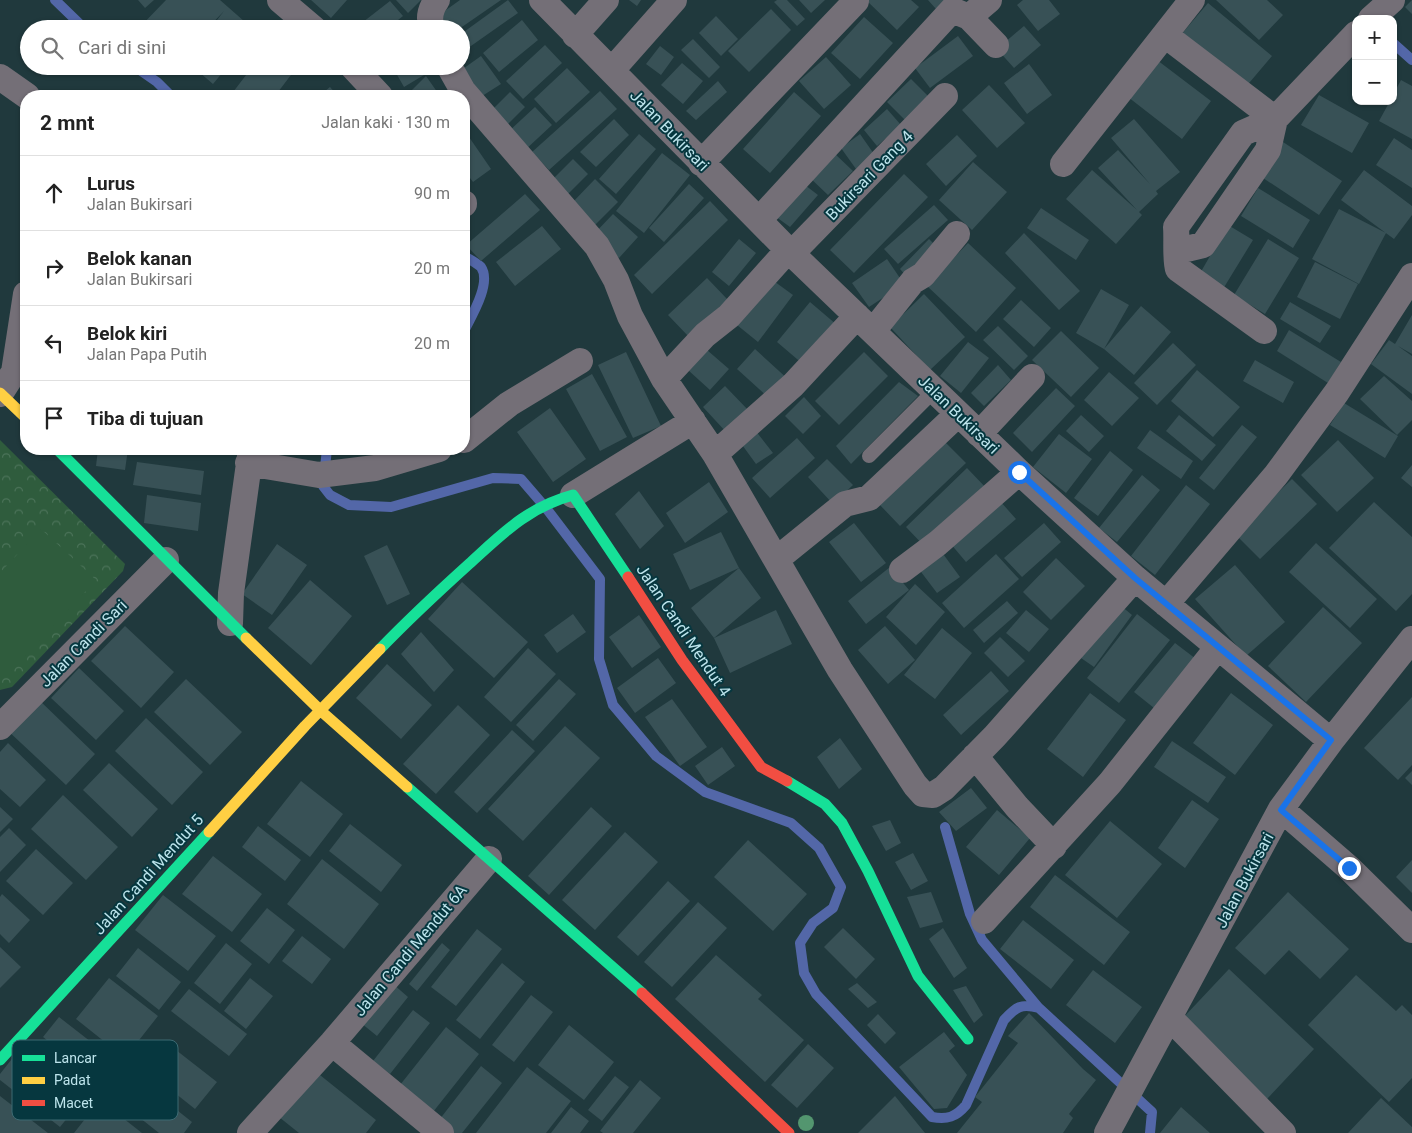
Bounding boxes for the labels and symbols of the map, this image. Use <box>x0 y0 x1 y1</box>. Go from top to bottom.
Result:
street label: Jalan Bukirsari <box>626 86 713 175</box>
street label: Bukirsari Gang 4 <box>822 127 917 224</box>
street label: Jalan Bukirsari <box>914 371 1003 458</box>
route start <box>1008 461 1031 484</box>
street label: Jalan Candi Mendut 4 <box>632 561 735 700</box>
street label: Jalan Candi Sari <box>36 596 131 691</box>
street label: Jalan Candi Mendut 5 <box>89 810 207 938</box>
street label: Jalan Bukirsari <box>1211 829 1278 931</box>
route end <box>1338 857 1361 880</box>
street label: Jalan Candi Mendut 6A <box>350 880 471 1020</box>
legend <box>12 1040 178 1120</box>
text: Lancar <box>54 1050 97 1066</box>
text: Padat <box>54 1072 91 1088</box>
text: Macet <box>54 1095 94 1111</box>

